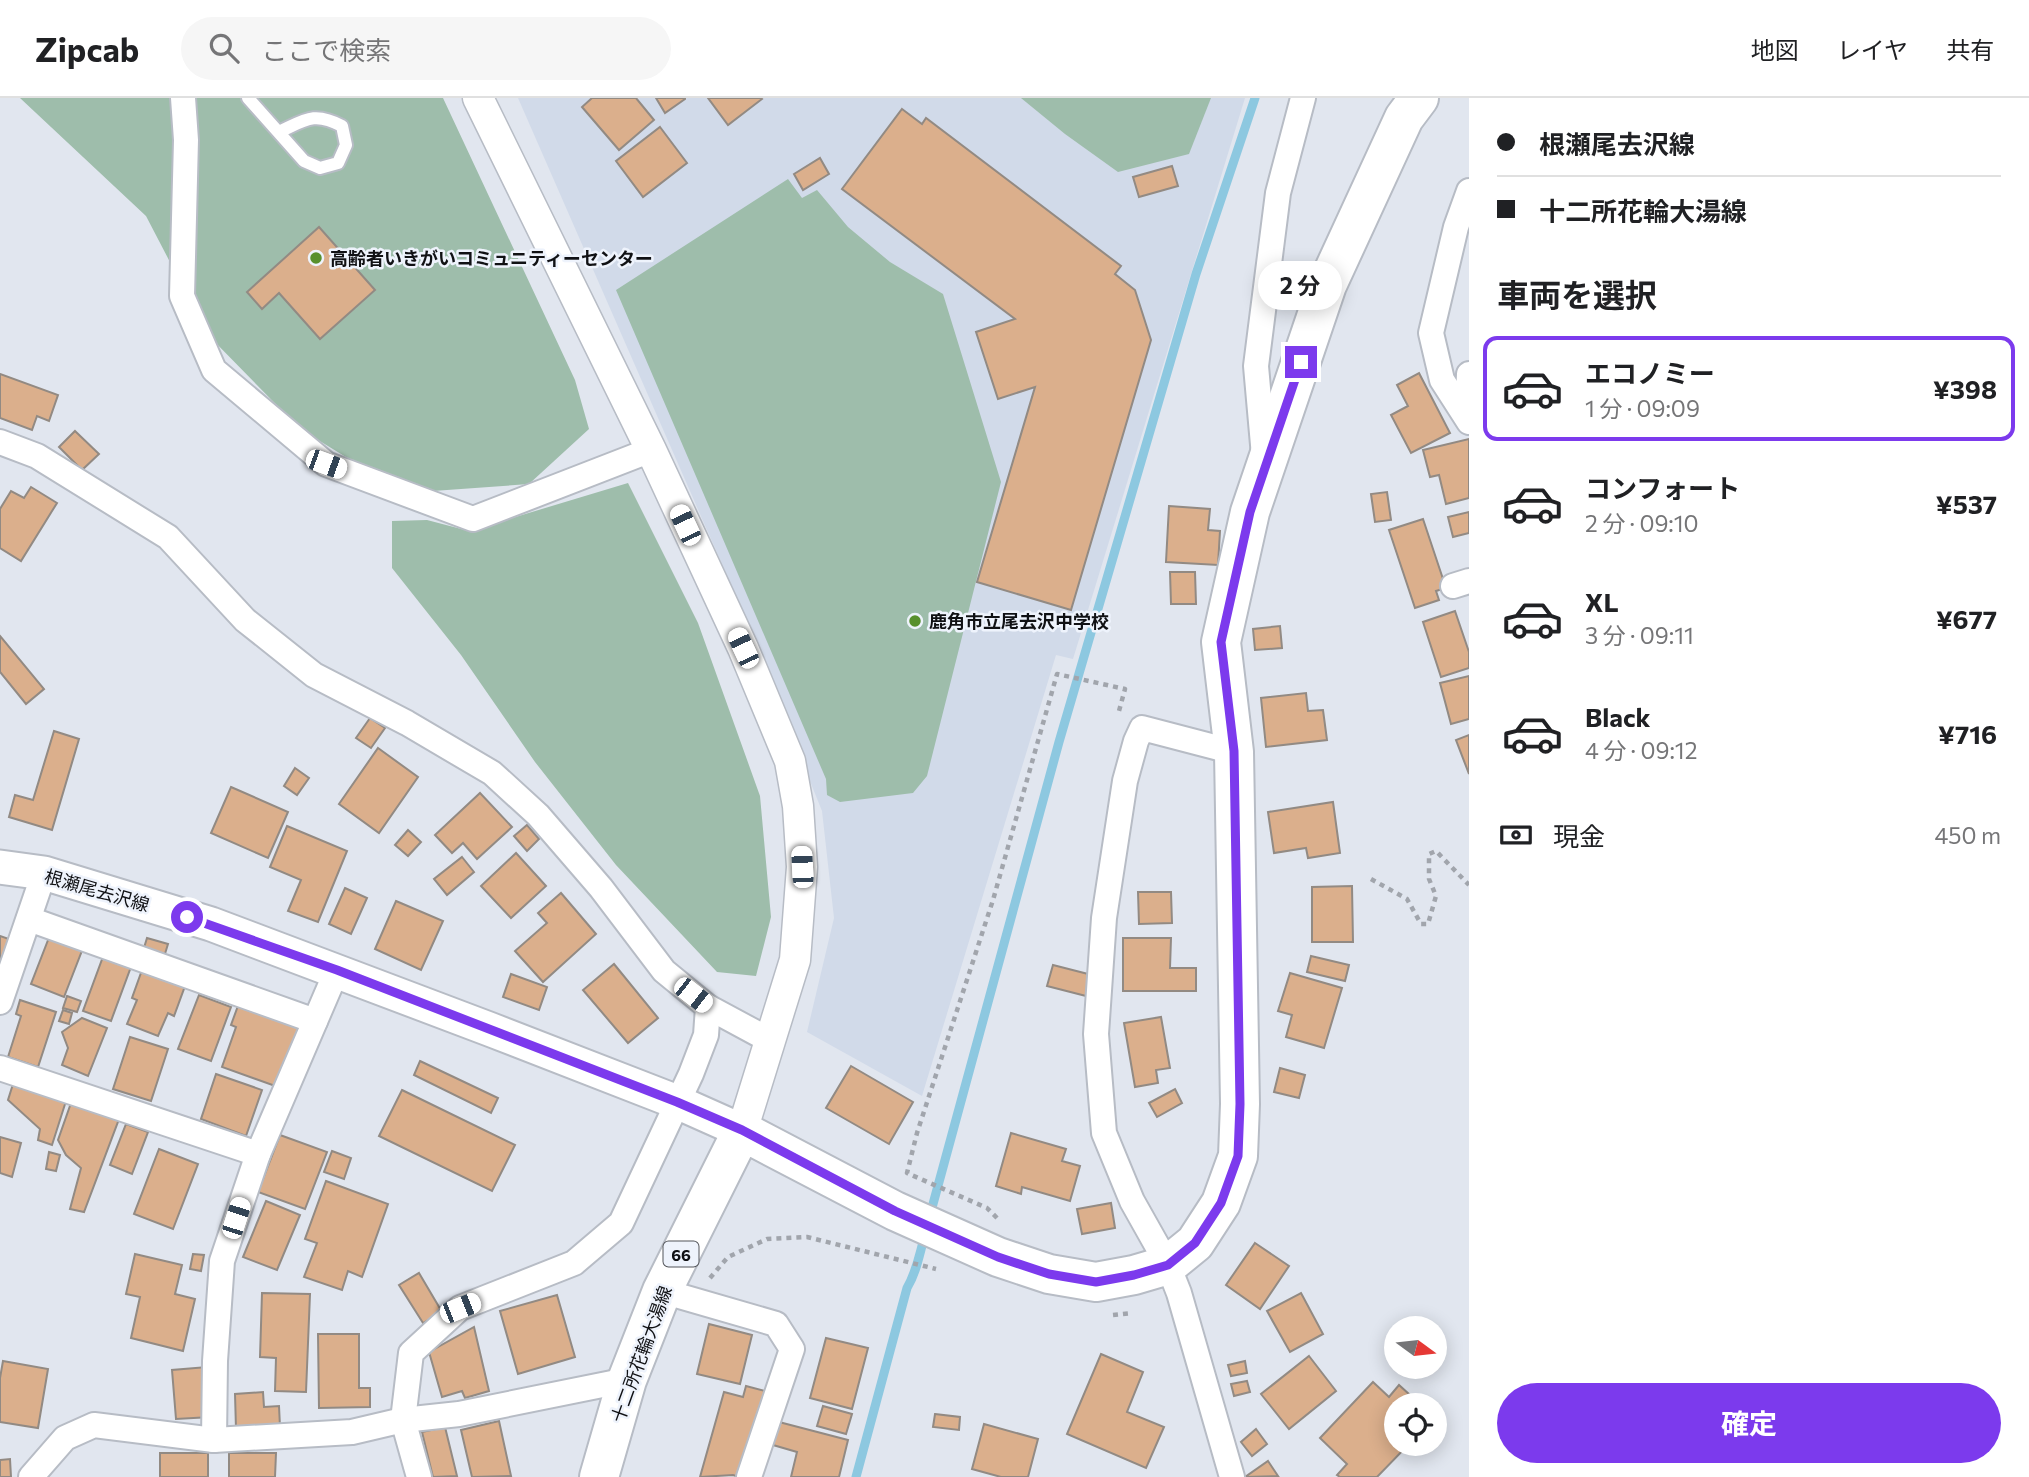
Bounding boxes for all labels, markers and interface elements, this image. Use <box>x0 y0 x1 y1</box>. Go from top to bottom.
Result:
search box <box>181 17 671 80</box>
text: Zipcab <box>35 28 139 69</box>
icon: search <box>205 29 243 67</box>
text: ここで検索 <box>261 34 391 65</box>
text: 地図 <box>1751 35 1799 64</box>
text: レイヤ <box>1837 35 1908 64</box>
text: 共有 <box>1946 35 1994 64</box>
text: 根瀬尾去沢線 <box>1539 128 1695 159</box>
text: 十二所花輪大湯線 <box>1539 195 1747 226</box>
place label: 高齢者いきがいコミュニティーセンター <box>330 247 653 269</box>
marker: 高齢者いきがいコミュニティーセンター <box>308 250 324 266</box>
callout: 2 分 <box>1259 260 1343 310</box>
text: 2 分 <box>1280 271 1320 299</box>
text: 車両を選択 <box>1497 274 1657 314</box>
route end <box>1285 346 1317 378</box>
icon: car <box>1501 357 1564 420</box>
text: エコノミー <box>1585 357 1715 388</box>
text: ¥398 <box>1933 373 1997 404</box>
text: 1 分 · 09:09 <box>1585 394 1700 422</box>
car <box>303 447 350 481</box>
icon: car <box>1501 472 1564 535</box>
text: コンフォート <box>1585 472 1740 503</box>
text: ¥537 <box>1936 488 1997 519</box>
car <box>667 502 704 548</box>
text: 2 分 · 09:10 <box>1585 509 1699 537</box>
text: XL <box>1585 586 1619 617</box>
icon: car <box>1501 587 1564 650</box>
text: ¥677 <box>1936 603 1997 634</box>
place label: 鹿角市立尾去沢中学校 <box>929 610 1109 632</box>
marker: 鹿角市立尾去沢中学校 <box>907 613 923 629</box>
text: 3 分 · 09:11 <box>1585 621 1694 649</box>
car <box>725 625 762 671</box>
text: Black <box>1585 701 1651 732</box>
icon: car <box>1501 702 1564 765</box>
text: ¥716 <box>1938 718 1997 749</box>
text: 4 分 · 09:12 <box>1585 736 1697 764</box>
icon: cash <box>1497 816 1535 854</box>
text: 現金 <box>1553 820 1605 851</box>
text: 450 m <box>1935 821 2001 849</box>
car <box>791 845 814 889</box>
street label: 根瀬尾去沢線 <box>42 865 152 915</box>
route start <box>171 901 203 933</box>
car <box>670 974 717 1016</box>
car <box>220 1195 253 1241</box>
road number: 66 <box>664 1242 698 1266</box>
street label: 十二所花輪大湯線 <box>606 1283 676 1425</box>
car <box>437 1290 484 1326</box>
north arrow <box>1384 1316 1447 1379</box>
map controls <box>1384 1316 1447 1456</box>
button: 確定 <box>1497 1383 2001 1463</box>
button: locate <box>1384 1393 1447 1456</box>

